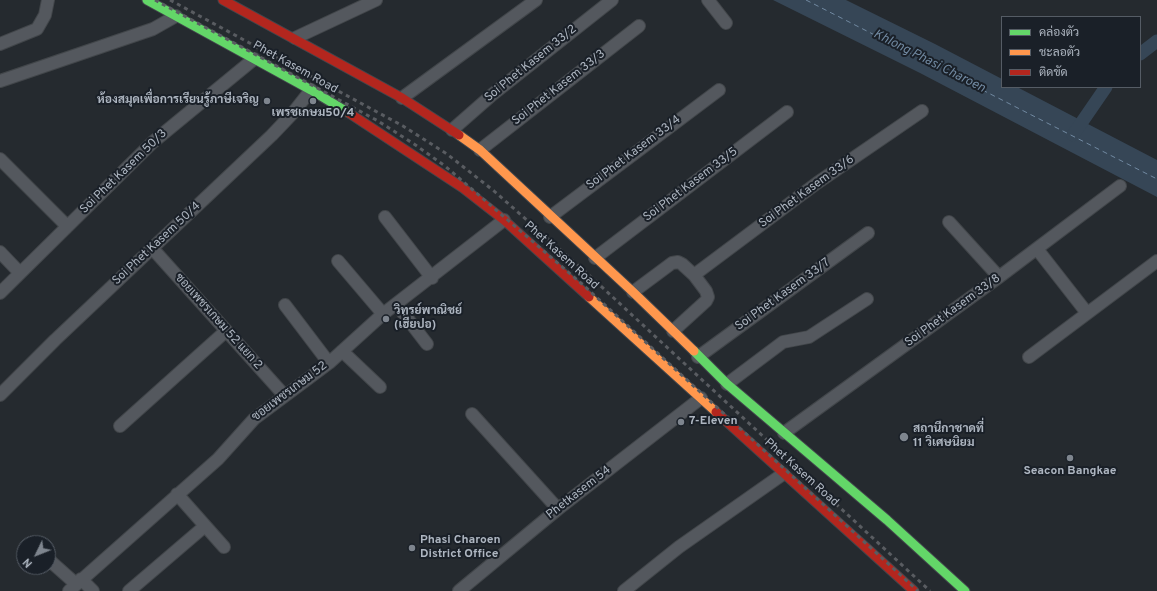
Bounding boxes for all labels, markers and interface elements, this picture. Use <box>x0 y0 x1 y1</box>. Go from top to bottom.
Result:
legend <box>1001 16 1141 88</box>
street label: Soi Phet Kasem 33/2 <box>482 22 580 106</box>
text: คล่องตัว <box>1039 25 1079 41</box>
water label: Khlong Phasi Charoen <box>870 27 988 97</box>
street label: Phet Kasem Road <box>250 39 340 97</box>
text: ชะลอตัว <box>1039 45 1080 61</box>
street label: Soi Phet Kasem 33/3 <box>510 47 608 129</box>
text: ติดขัด <box>1039 65 1068 81</box>
place label: ห้องสมุดเพื่อการเรียนรู้ภาษีเจริญ <box>97 94 259 108</box>
marker: ห้องสมุดเพื่อการเรียนรู้ภาษีเจริญ <box>262 96 272 106</box>
marker: เพรชเกษม50/4 <box>308 96 318 106</box>
place label: เพรชเกษม50/4 <box>272 107 354 121</box>
street label: Soi Phet Kasem 33/4 <box>584 113 684 193</box>
street label: Soi Phet Kasem 50/3 <box>78 127 170 217</box>
street label: Soi Phet Kasem 33/5 <box>641 145 741 225</box>
street label: Soi Phet Kasem 33/6 <box>757 153 857 231</box>
street label: Soi Phet Kasem 50/4 <box>110 199 204 289</box>
street label: Phet Kasem Road <box>521 219 601 293</box>
street label: Soi Phet Kasem 33/7 <box>733 256 833 334</box>
street label: ซอยเพชรเกษม 52 แยก 2 <box>171 271 265 373</box>
street label: Soi Phet Kasem 33/8 <box>903 272 1003 350</box>
place label: วิทูรย์พาณิชย์ (เฮียปอ) <box>394 305 462 333</box>
marker: วิทูรย์พาณิชย์ (เฮียปอ) <box>381 314 391 324</box>
street label: ซอยเพชรเกษม 52 <box>250 359 330 425</box>
place label: 7-Eleven <box>689 415 738 429</box>
marker: 7-Eleven <box>676 417 686 427</box>
place label: สถานีกาชาดที่ 11 วิเศษนิยม <box>913 423 984 451</box>
marker: สถานีกาชาดที่ 11 วิเศษนิยม <box>898 431 910 443</box>
street label: Phet Kasem Road <box>761 436 841 510</box>
marker: Seacon Bangkae <box>1065 453 1075 463</box>
street label: Phetkasem 54 <box>544 463 614 523</box>
place label: Seacon Bangkae <box>1024 465 1116 479</box>
place label: Phasi Charoen District Office <box>420 534 501 562</box>
north arrow <box>16 535 56 575</box>
marker: Phasi Charoen District Office <box>407 543 417 553</box>
text: N <box>20 555 36 570</box>

